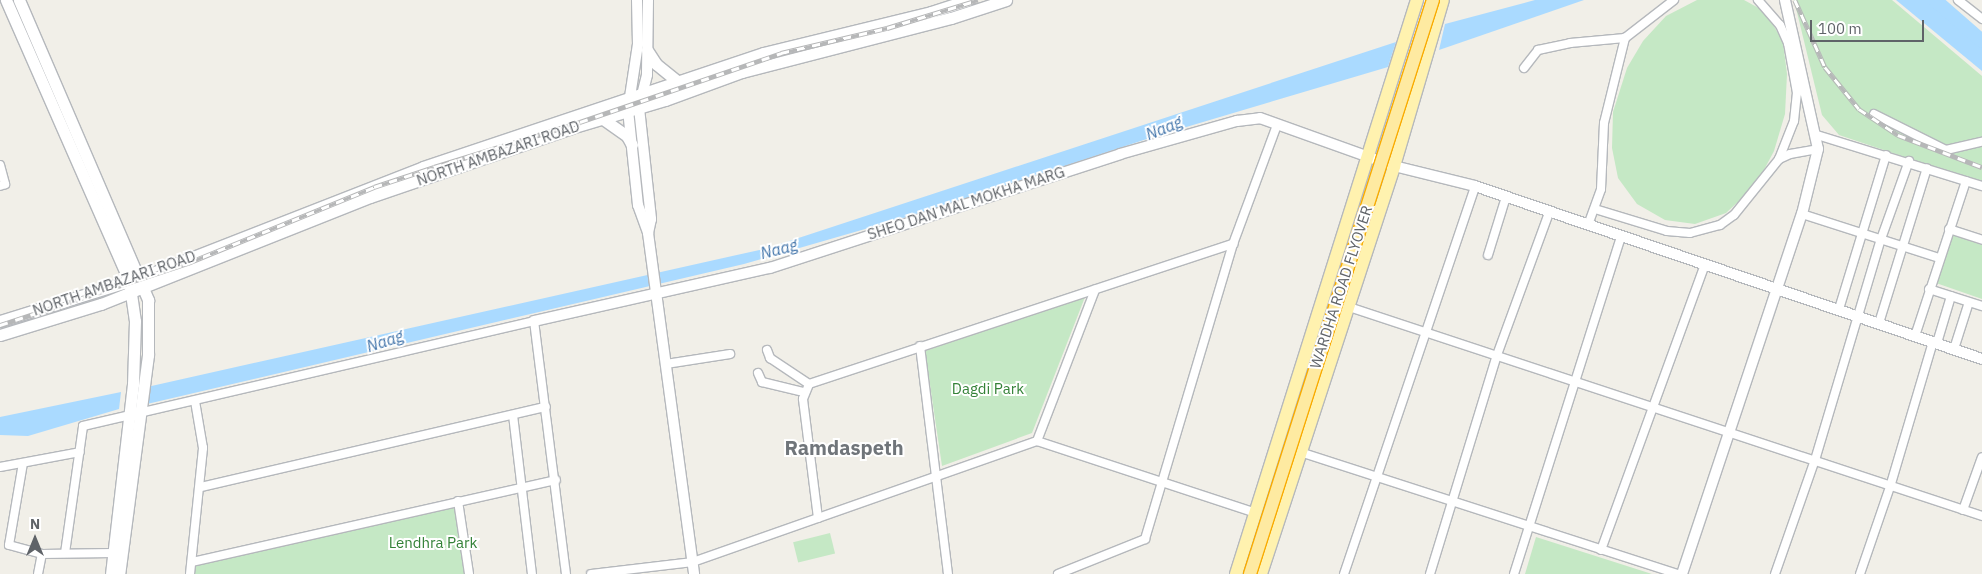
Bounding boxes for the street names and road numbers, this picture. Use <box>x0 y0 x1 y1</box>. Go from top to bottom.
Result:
street label: NORTH AMBAZARI ROAD <box>414 117 582 189</box>
street label: SHEO DAN MAL MOKHA MARG <box>865 163 1067 243</box>
street label: WARDHA ROAD FLYOVER <box>1306 203 1376 371</box>
street label: NORTH AMBAZARI ROAD <box>30 247 198 319</box>

